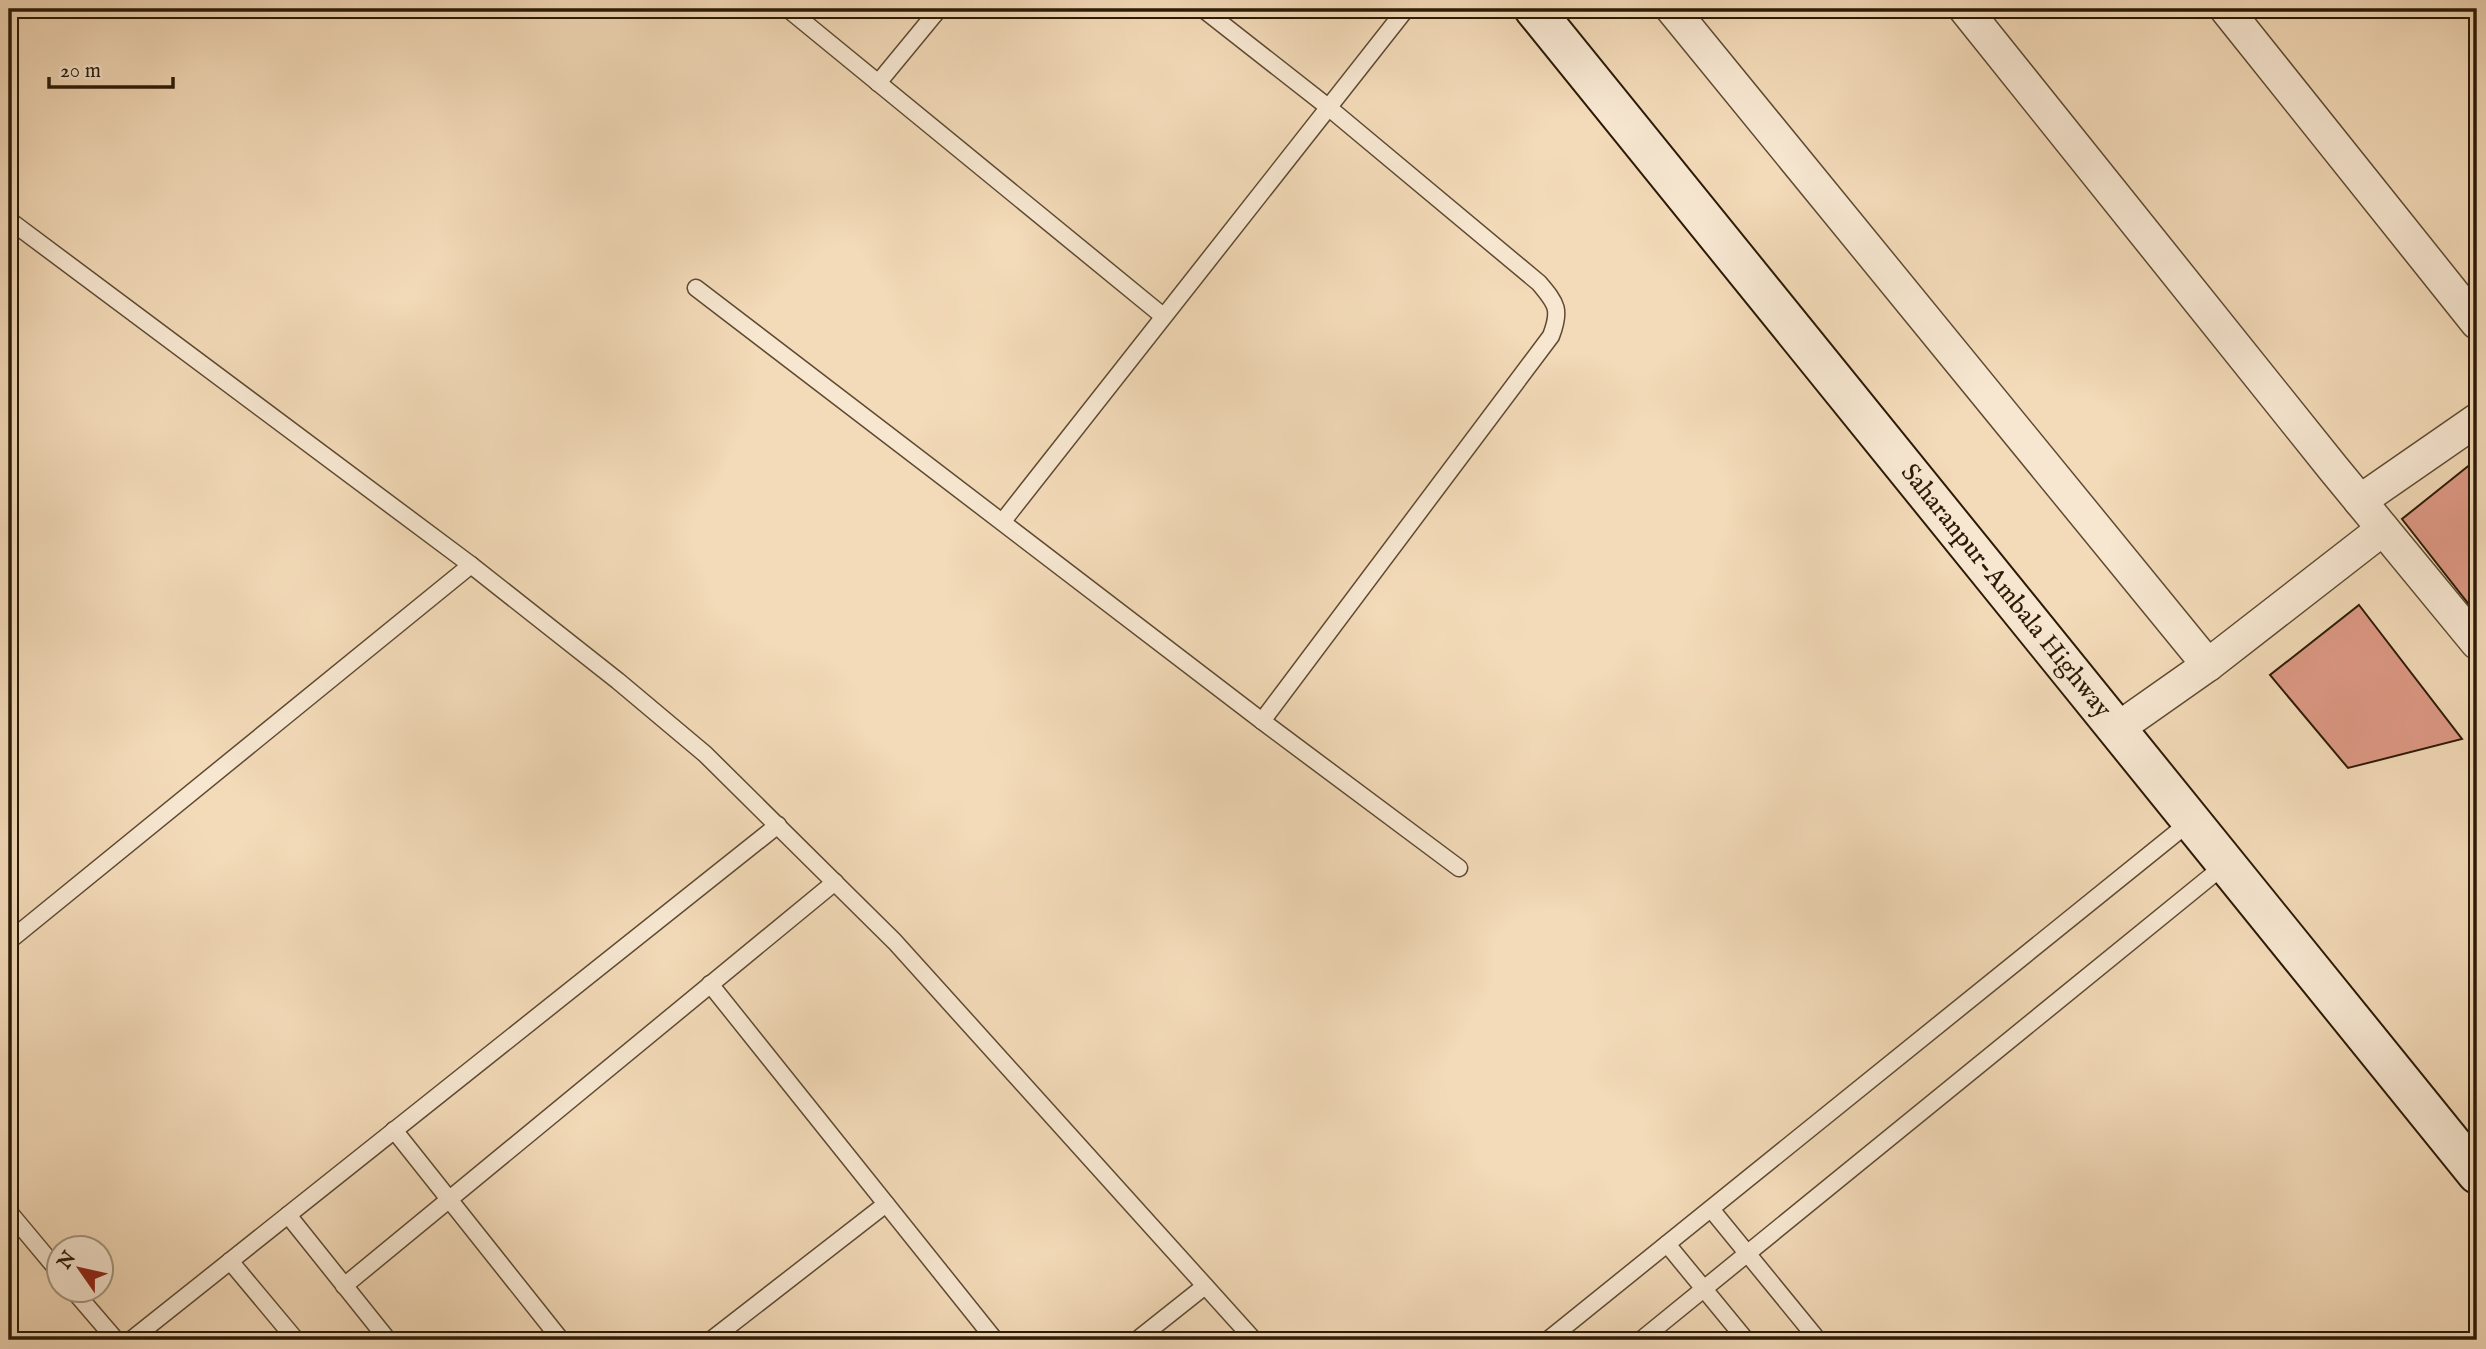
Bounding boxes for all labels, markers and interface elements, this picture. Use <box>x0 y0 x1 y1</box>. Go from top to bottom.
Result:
scale bar <box>49 46 173 90</box>
text: 20 m <box>60 58 101 85</box>
street label: Saharanpur-Ambala Highway <box>1893 457 2119 725</box>
north arrow <box>46 1234 116 1304</box>
text: N <box>52 1247 82 1275</box>

